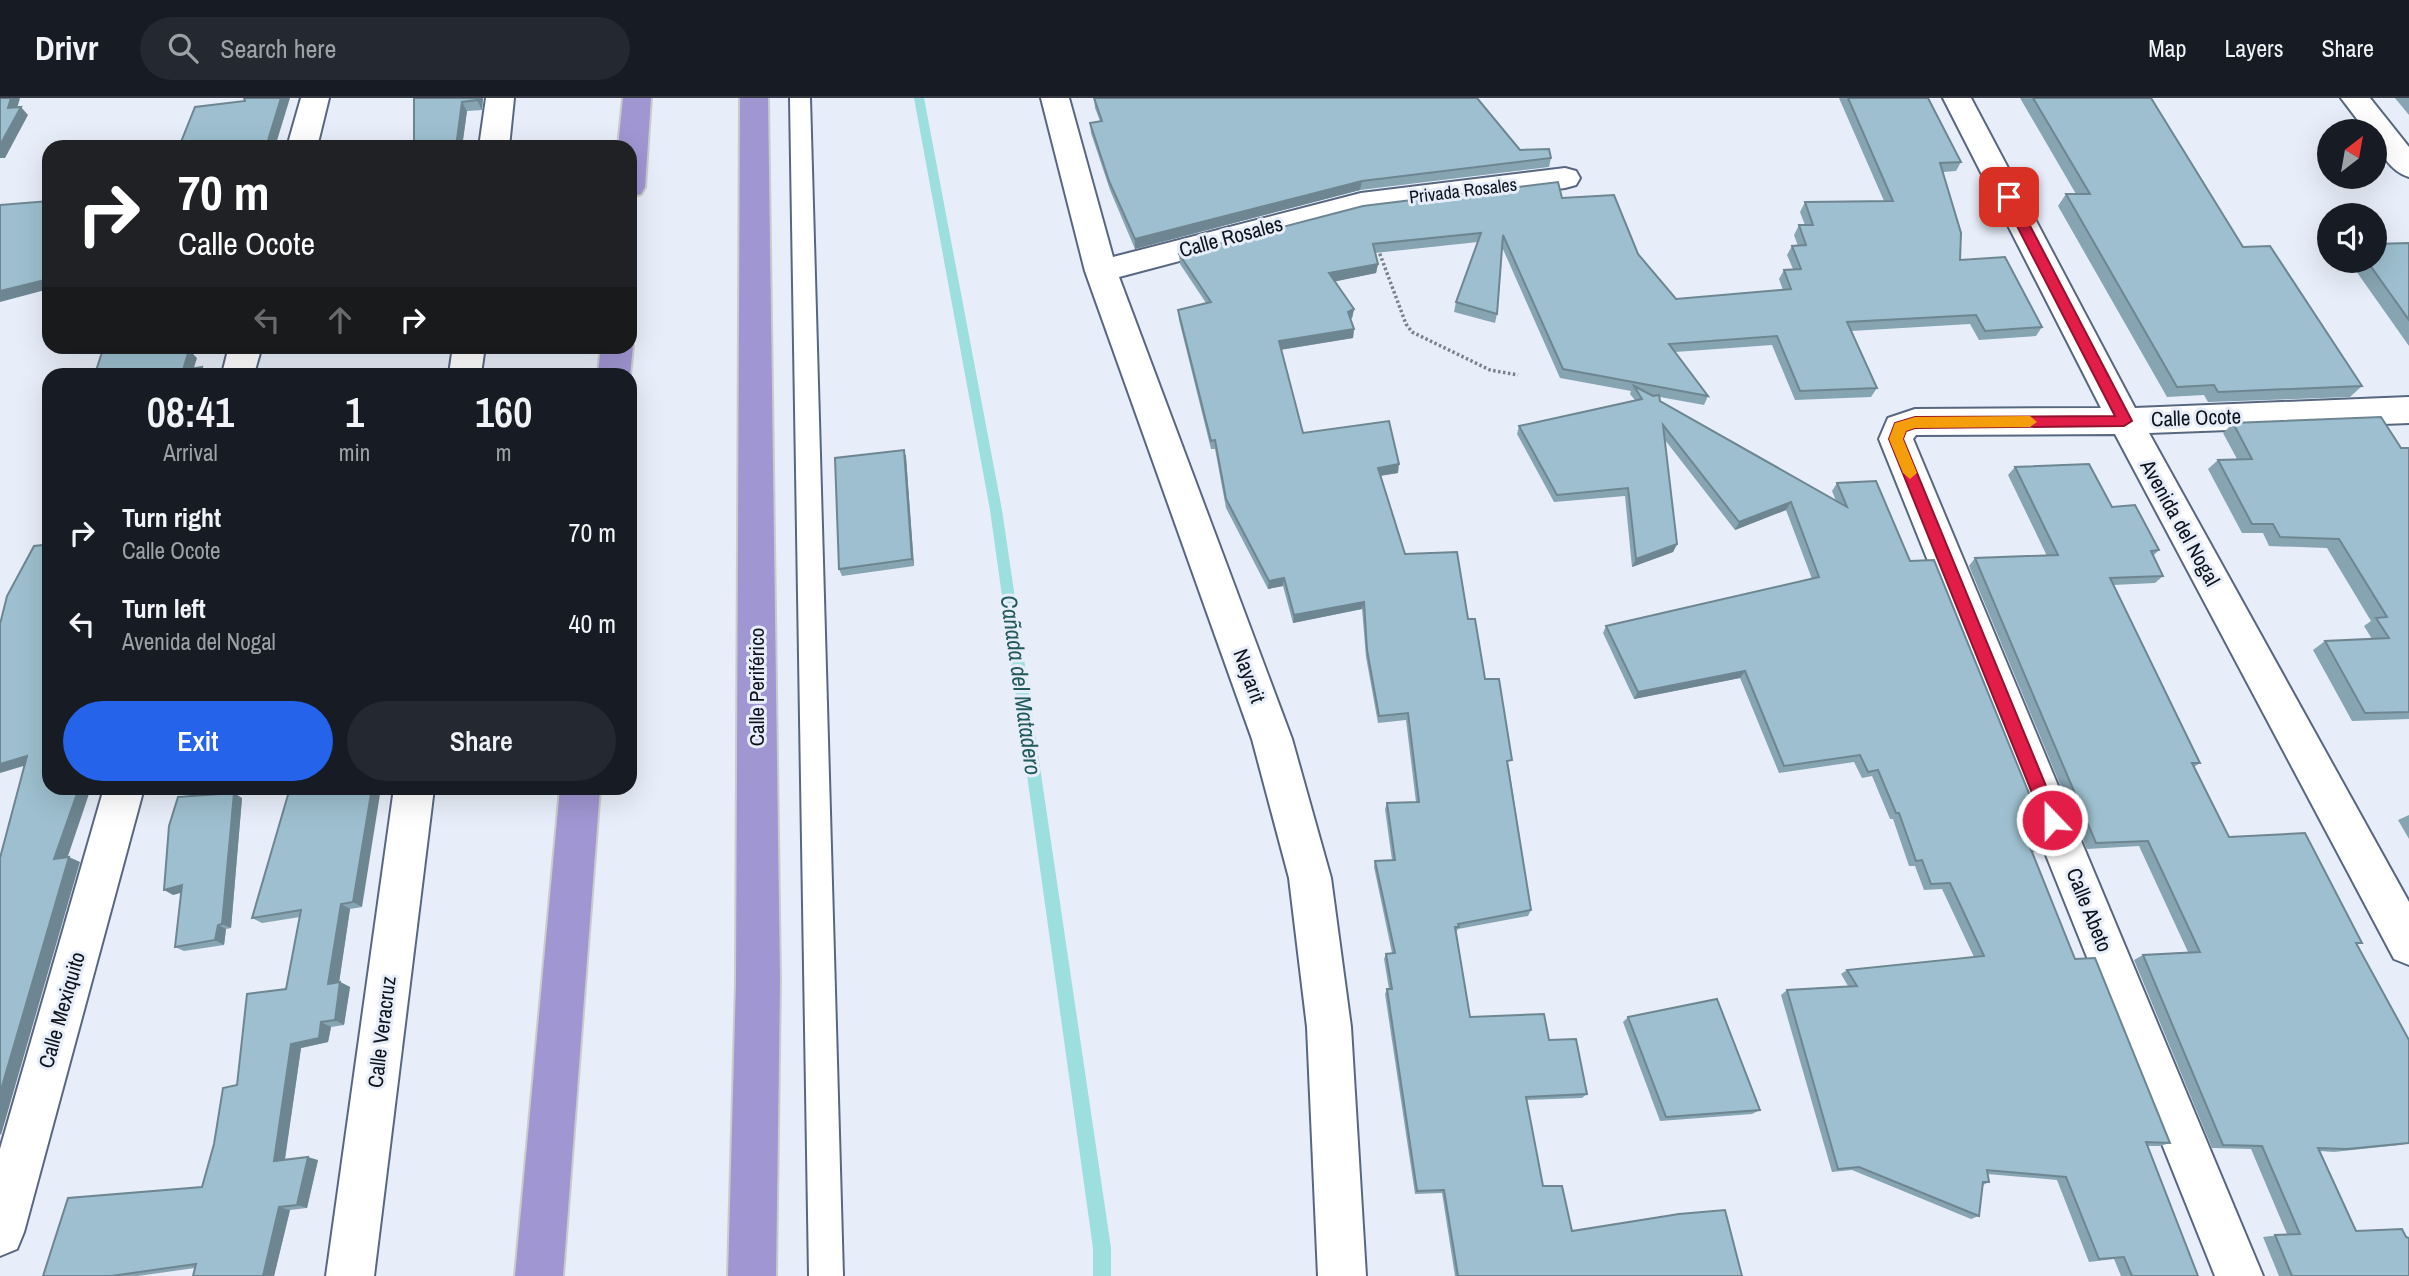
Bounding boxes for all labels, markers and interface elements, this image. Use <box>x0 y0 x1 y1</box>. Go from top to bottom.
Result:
search box <box>140 17 630 80</box>
text: Drivr <box>35 26 98 70</box>
icon: search <box>164 29 202 67</box>
text: Search here <box>220 31 336 66</box>
text: Map <box>2148 32 2186 64</box>
text: Layers <box>2224 32 2283 64</box>
text: Share <box>2321 32 2374 64</box>
north arrow <box>2317 119 2387 189</box>
map controls <box>2317 119 2387 273</box>
text: 70 m <box>178 159 270 225</box>
pin <box>1979 167 2039 227</box>
icon: right <box>63 168 154 259</box>
street label: Privada Rosales <box>1408 171 1518 210</box>
icon: arrive <box>1990 178 2028 216</box>
button: sound <box>2317 203 2387 273</box>
street label: Calle Rosales <box>1176 209 1286 264</box>
text: Calle Ocote <box>178 222 315 265</box>
icon: left <box>248 301 286 339</box>
icon: ahead <box>321 301 359 339</box>
icon: right <box>394 301 432 339</box>
text: 08:41 <box>147 384 234 440</box>
text: 1 <box>345 384 364 440</box>
text: 160 <box>475 384 532 440</box>
street label: Calle Ocote <box>2151 401 2241 434</box>
text: Arrival <box>163 437 218 468</box>
text: min <box>339 437 370 468</box>
text: m <box>496 437 511 468</box>
street label: Avenida del Nogal <box>2133 453 2227 591</box>
text: Turn right <box>122 500 221 535</box>
icon: right <box>63 514 101 552</box>
text: 70 m <box>569 515 616 550</box>
text: Calle Ocote <box>122 535 221 566</box>
text: Turn left <box>122 591 206 626</box>
water label: Cañada del Matadero <box>994 593 1049 777</box>
icon: left <box>63 605 101 643</box>
text: 40 m <box>569 606 616 641</box>
text: Avenida del Nogal <box>122 626 276 657</box>
street label: Calle Periférico <box>742 628 771 746</box>
street label: Nayarit <box>1226 645 1273 707</box>
button: Exit <box>63 701 333 781</box>
button: Share <box>347 701 616 781</box>
position arrow <box>2015 783 2089 857</box>
street label: Calle Abeto <box>2060 864 2119 956</box>
street label: Calle Mexiquito <box>31 948 92 1071</box>
street label: Calle Veracruz <box>360 974 403 1089</box>

